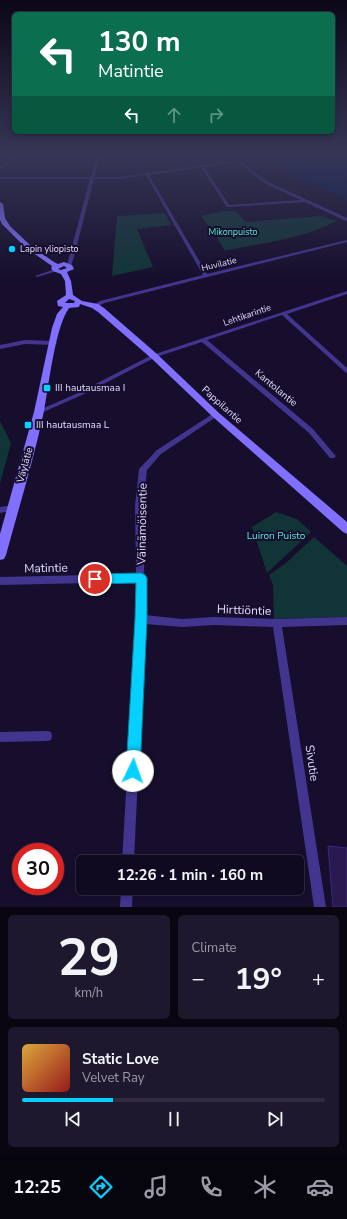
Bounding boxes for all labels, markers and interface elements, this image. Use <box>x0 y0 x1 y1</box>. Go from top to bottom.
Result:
text: 130 m <box>98 23 181 61</box>
icon: left <box>32 28 84 80</box>
text: Matintie <box>98 59 164 83</box>
icon: left <box>121 104 143 126</box>
icon: ahead <box>163 104 185 126</box>
icon: right <box>205 104 227 126</box>
park label: Mikonpuisto <box>208 226 258 238</box>
place label: Lapin yliopisto <box>20 243 79 255</box>
marker: Lapin yliopisto <box>7 244 17 254</box>
street label: Huvilatie <box>200 254 238 274</box>
street label: Lehtikarintie <box>222 301 273 329</box>
street label: Kantolantie <box>252 366 300 410</box>
place label: III hautausmaa I <box>55 381 125 395</box>
marker: III hautausmaa I <box>42 383 52 393</box>
street label: Pappilantie <box>199 383 245 427</box>
place label: III hautausmaa L <box>36 418 110 432</box>
marker: III hautausmaa L <box>23 420 33 430</box>
street label: Väylätie <box>13 446 36 485</box>
street label: Väinämöisentie <box>133 483 151 566</box>
park label: Luiron Puisto <box>247 529 306 543</box>
street label: Matintie <box>24 560 68 576</box>
pin <box>78 562 112 596</box>
icon: arrive <box>84 568 106 590</box>
street label: Hirttiöntie <box>217 601 271 619</box>
street label: Sivutie <box>302 744 322 782</box>
position arrow <box>112 750 154 792</box>
speed limit sign: 30 <box>12 843 64 895</box>
text: 12:26 · 1 min · 160 m <box>117 865 263 885</box>
text: 29 <box>58 922 120 993</box>
text: Climate <box>192 939 237 957</box>
text: 19° <box>235 959 282 1000</box>
text: − <box>192 964 205 994</box>
text: + <box>312 964 325 994</box>
text: km/h <box>74 984 103 1002</box>
text: Static Love <box>82 1049 159 1069</box>
text: Velvet Ray <box>82 1069 144 1087</box>
icon: previous <box>62 1108 84 1130</box>
icon: pause <box>163 1108 185 1130</box>
icon: next <box>264 1108 286 1130</box>
icon: directions <box>87 1173 115 1201</box>
icon: music <box>142 1173 170 1201</box>
icon: phone <box>197 1173 225 1201</box>
icon: climate <box>251 1173 279 1201</box>
icon: car <box>306 1173 334 1201</box>
text: 12:25 <box>13 1175 61 1199</box>

